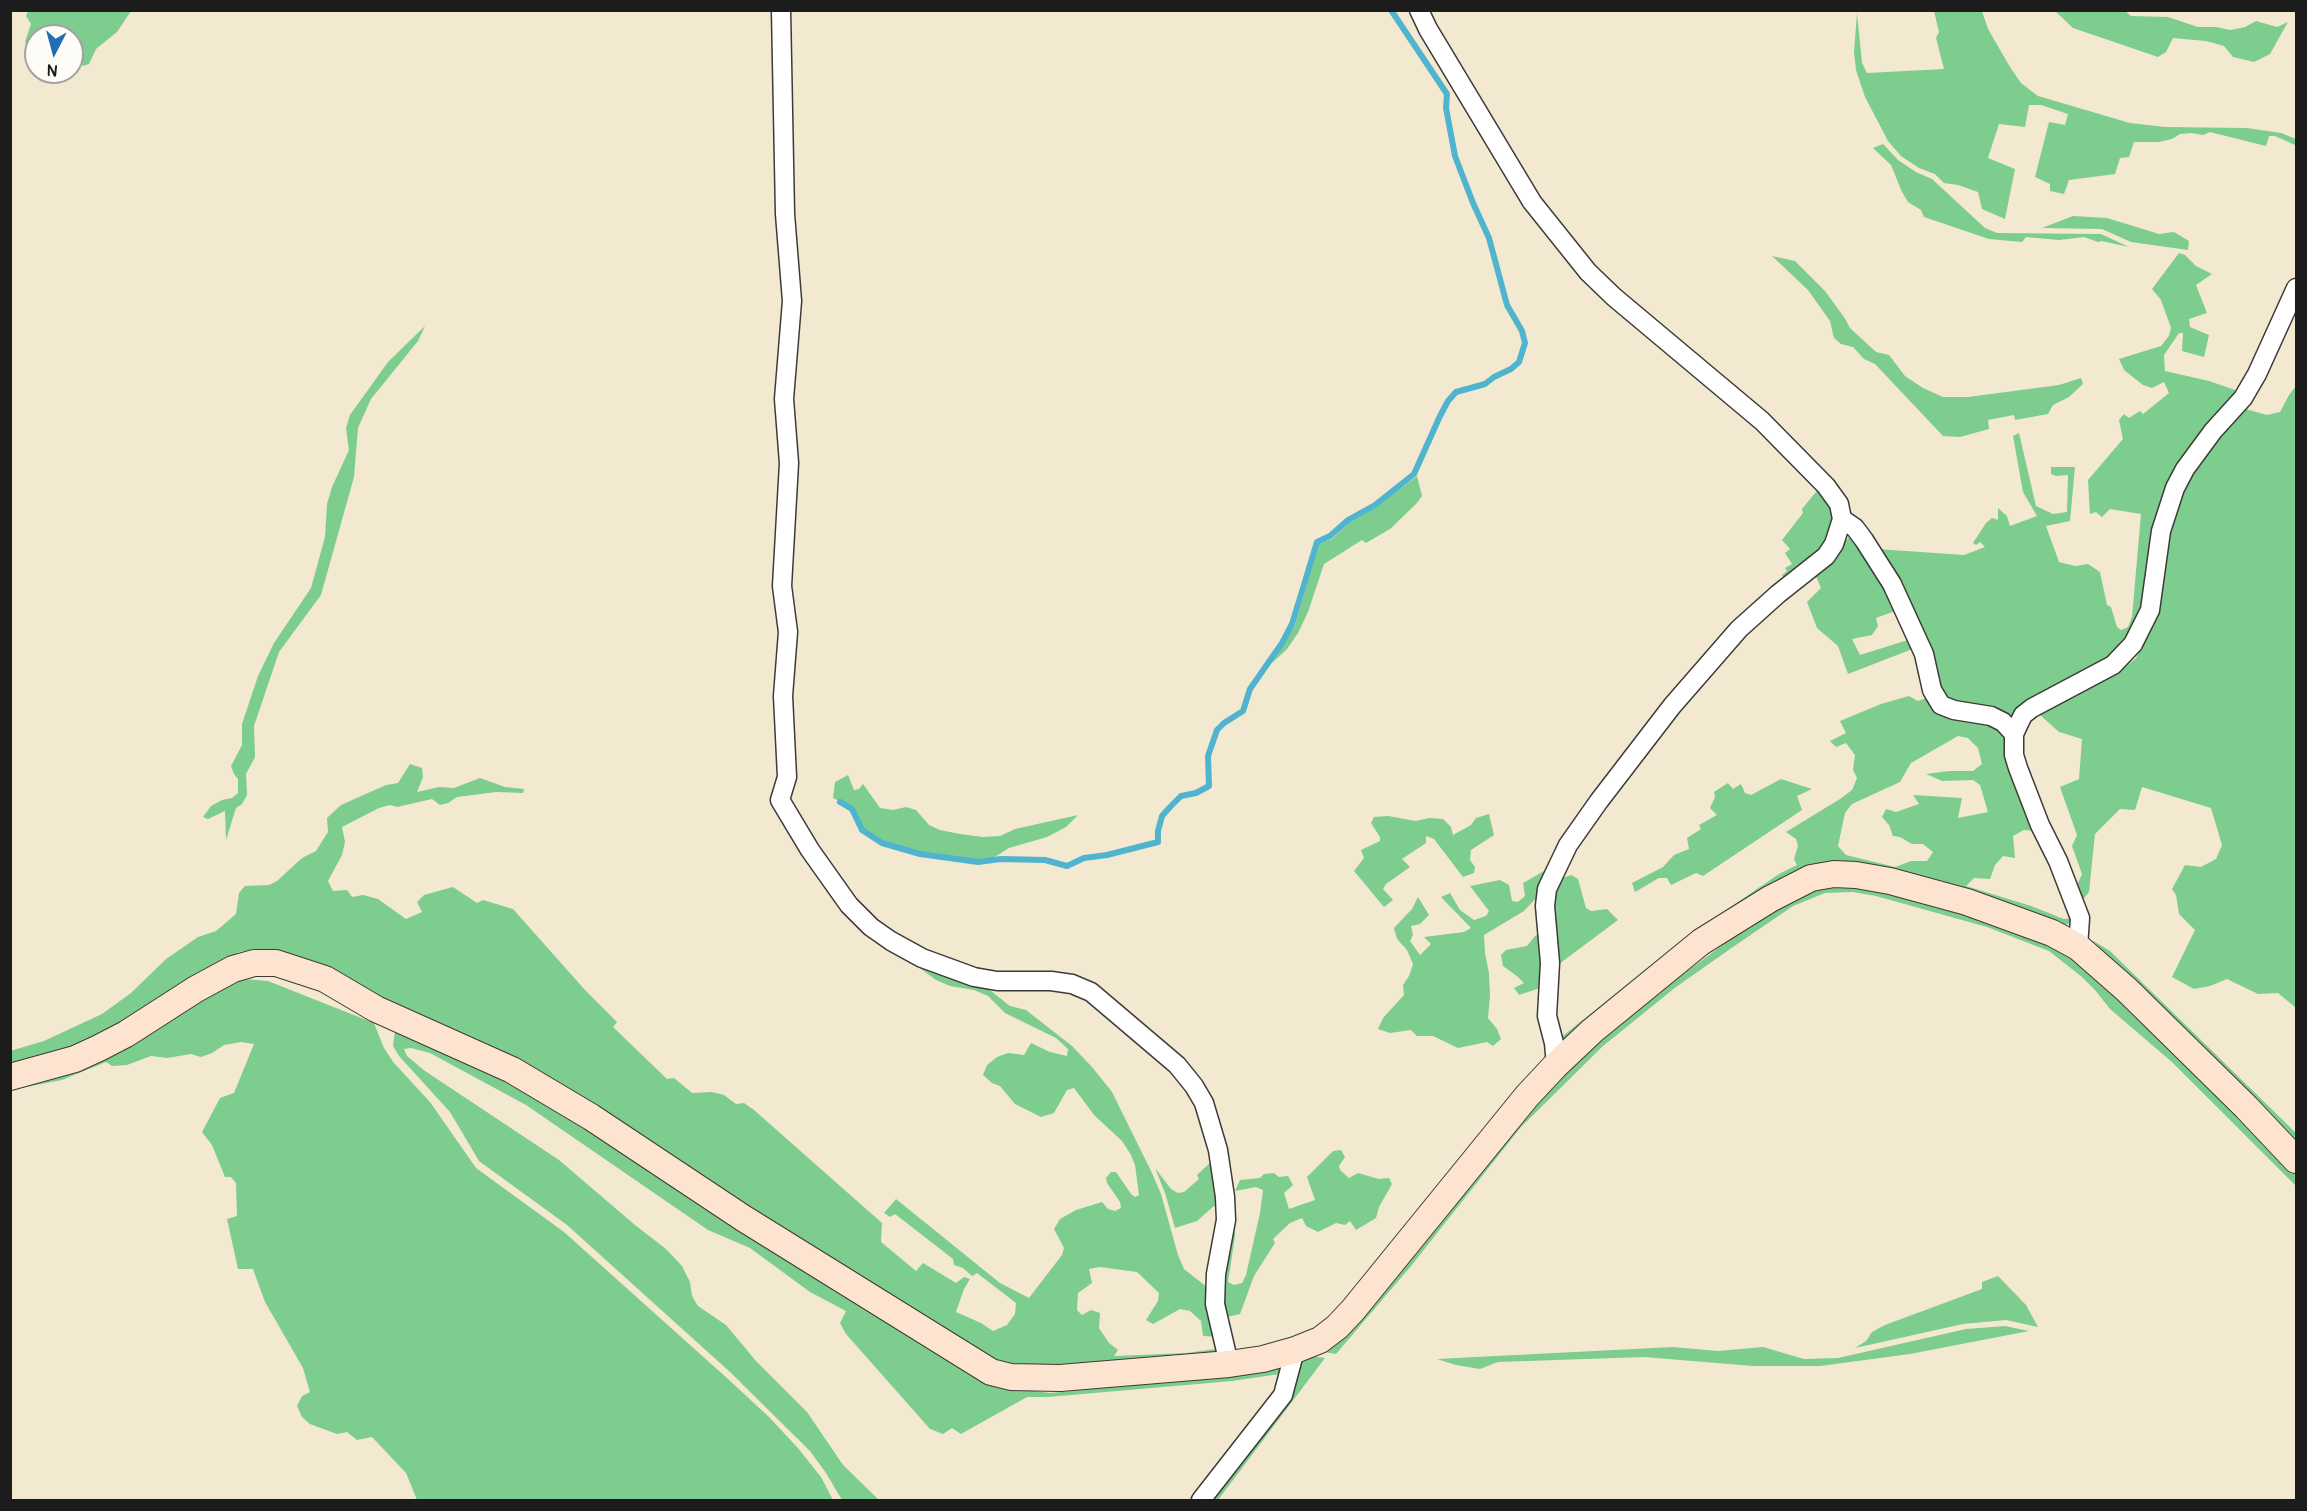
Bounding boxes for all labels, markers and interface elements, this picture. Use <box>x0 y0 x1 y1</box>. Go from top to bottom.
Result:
north arrow <box>24 24 84 84</box>
text: N <box>46 59 59 80</box>

